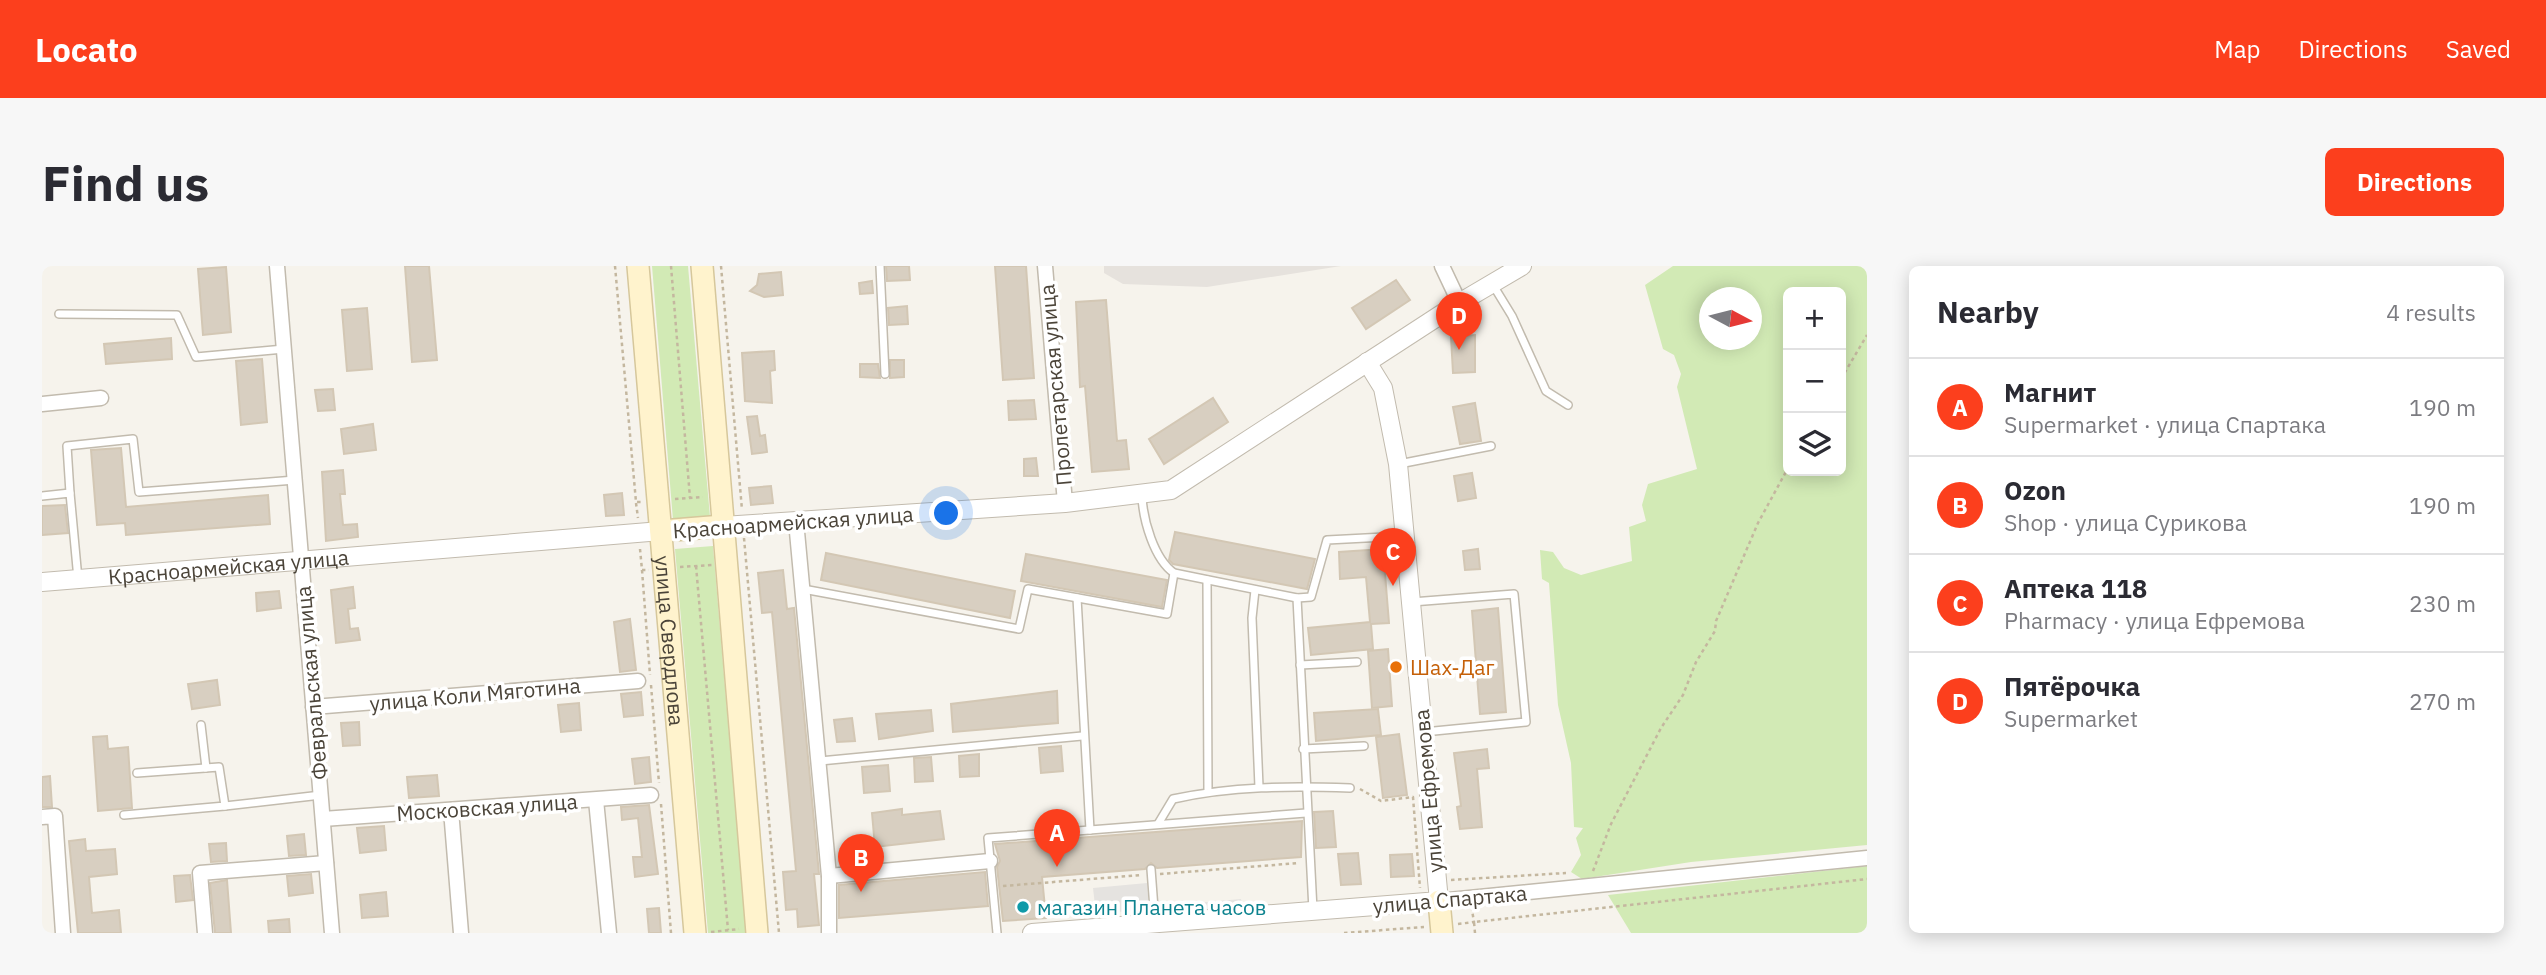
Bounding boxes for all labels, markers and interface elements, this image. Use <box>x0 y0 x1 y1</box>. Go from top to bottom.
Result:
text: Locato <box>35 28 138 71</box>
text: Map <box>2214 33 2260 65</box>
text: Directions <box>2298 33 2408 65</box>
text: Saved <box>2446 33 2511 65</box>
button: Directions <box>2325 148 2504 216</box>
text: Find us <box>42 151 209 214</box>
street label: Пролетарская улица <box>1032 283 1078 487</box>
north arrow <box>1699 287 1762 350</box>
map controls <box>1783 287 1846 476</box>
button: + <box>1783 287 1846 350</box>
pin: D <box>1436 292 1482 350</box>
text: Nearby <box>1937 292 2039 331</box>
text: 4 results <box>2386 297 2476 327</box>
button: − <box>1783 350 1846 413</box>
text: Магнит <box>2004 375 2096 409</box>
text: A <box>1952 392 1968 422</box>
text: 190 m <box>2409 392 2476 422</box>
text: Supermarket · улица Спартака <box>2004 409 2326 439</box>
button: layers <box>1783 413 1846 476</box>
text: Ozon <box>2004 473 2066 507</box>
text: B <box>1952 490 1968 520</box>
text: 190 m <box>2409 490 2476 520</box>
your location <box>929 496 963 530</box>
street label: Красноармейская улица <box>672 500 914 544</box>
text: Shop · улица Сурикова <box>2004 507 2247 537</box>
pin: C <box>1370 528 1416 586</box>
street label: Красноармейская улица <box>107 543 350 591</box>
street label: улица Свердлова <box>649 554 691 727</box>
text: Аптека 118 <box>2004 571 2147 605</box>
street label: Февральская улица <box>289 585 333 781</box>
text: C <box>1953 588 1967 618</box>
text: 230 m <box>2409 588 2476 618</box>
text: Pharmacy · улица Ефремова <box>2004 605 2305 635</box>
place label: Шах-Даг <box>1410 653 1495 681</box>
marker: Шах-Даг <box>1388 659 1404 675</box>
text: Пятёрочка <box>2004 669 2140 703</box>
street label: улица Коли Мяготина <box>368 671 582 717</box>
text: D <box>1952 686 1968 716</box>
text: 270 m <box>2409 686 2476 716</box>
text: Supermarket <box>2004 703 2138 733</box>
street label: улица Ефремова <box>1407 708 1449 874</box>
street label: Московская улица <box>395 787 579 827</box>
pin: A <box>1034 809 1080 867</box>
pin: B <box>838 834 884 892</box>
street label: улица Спартака <box>1372 878 1528 920</box>
place label: магазин Планета часов <box>1037 893 1267 921</box>
marker: магазин Планета часов <box>1015 899 1031 915</box>

